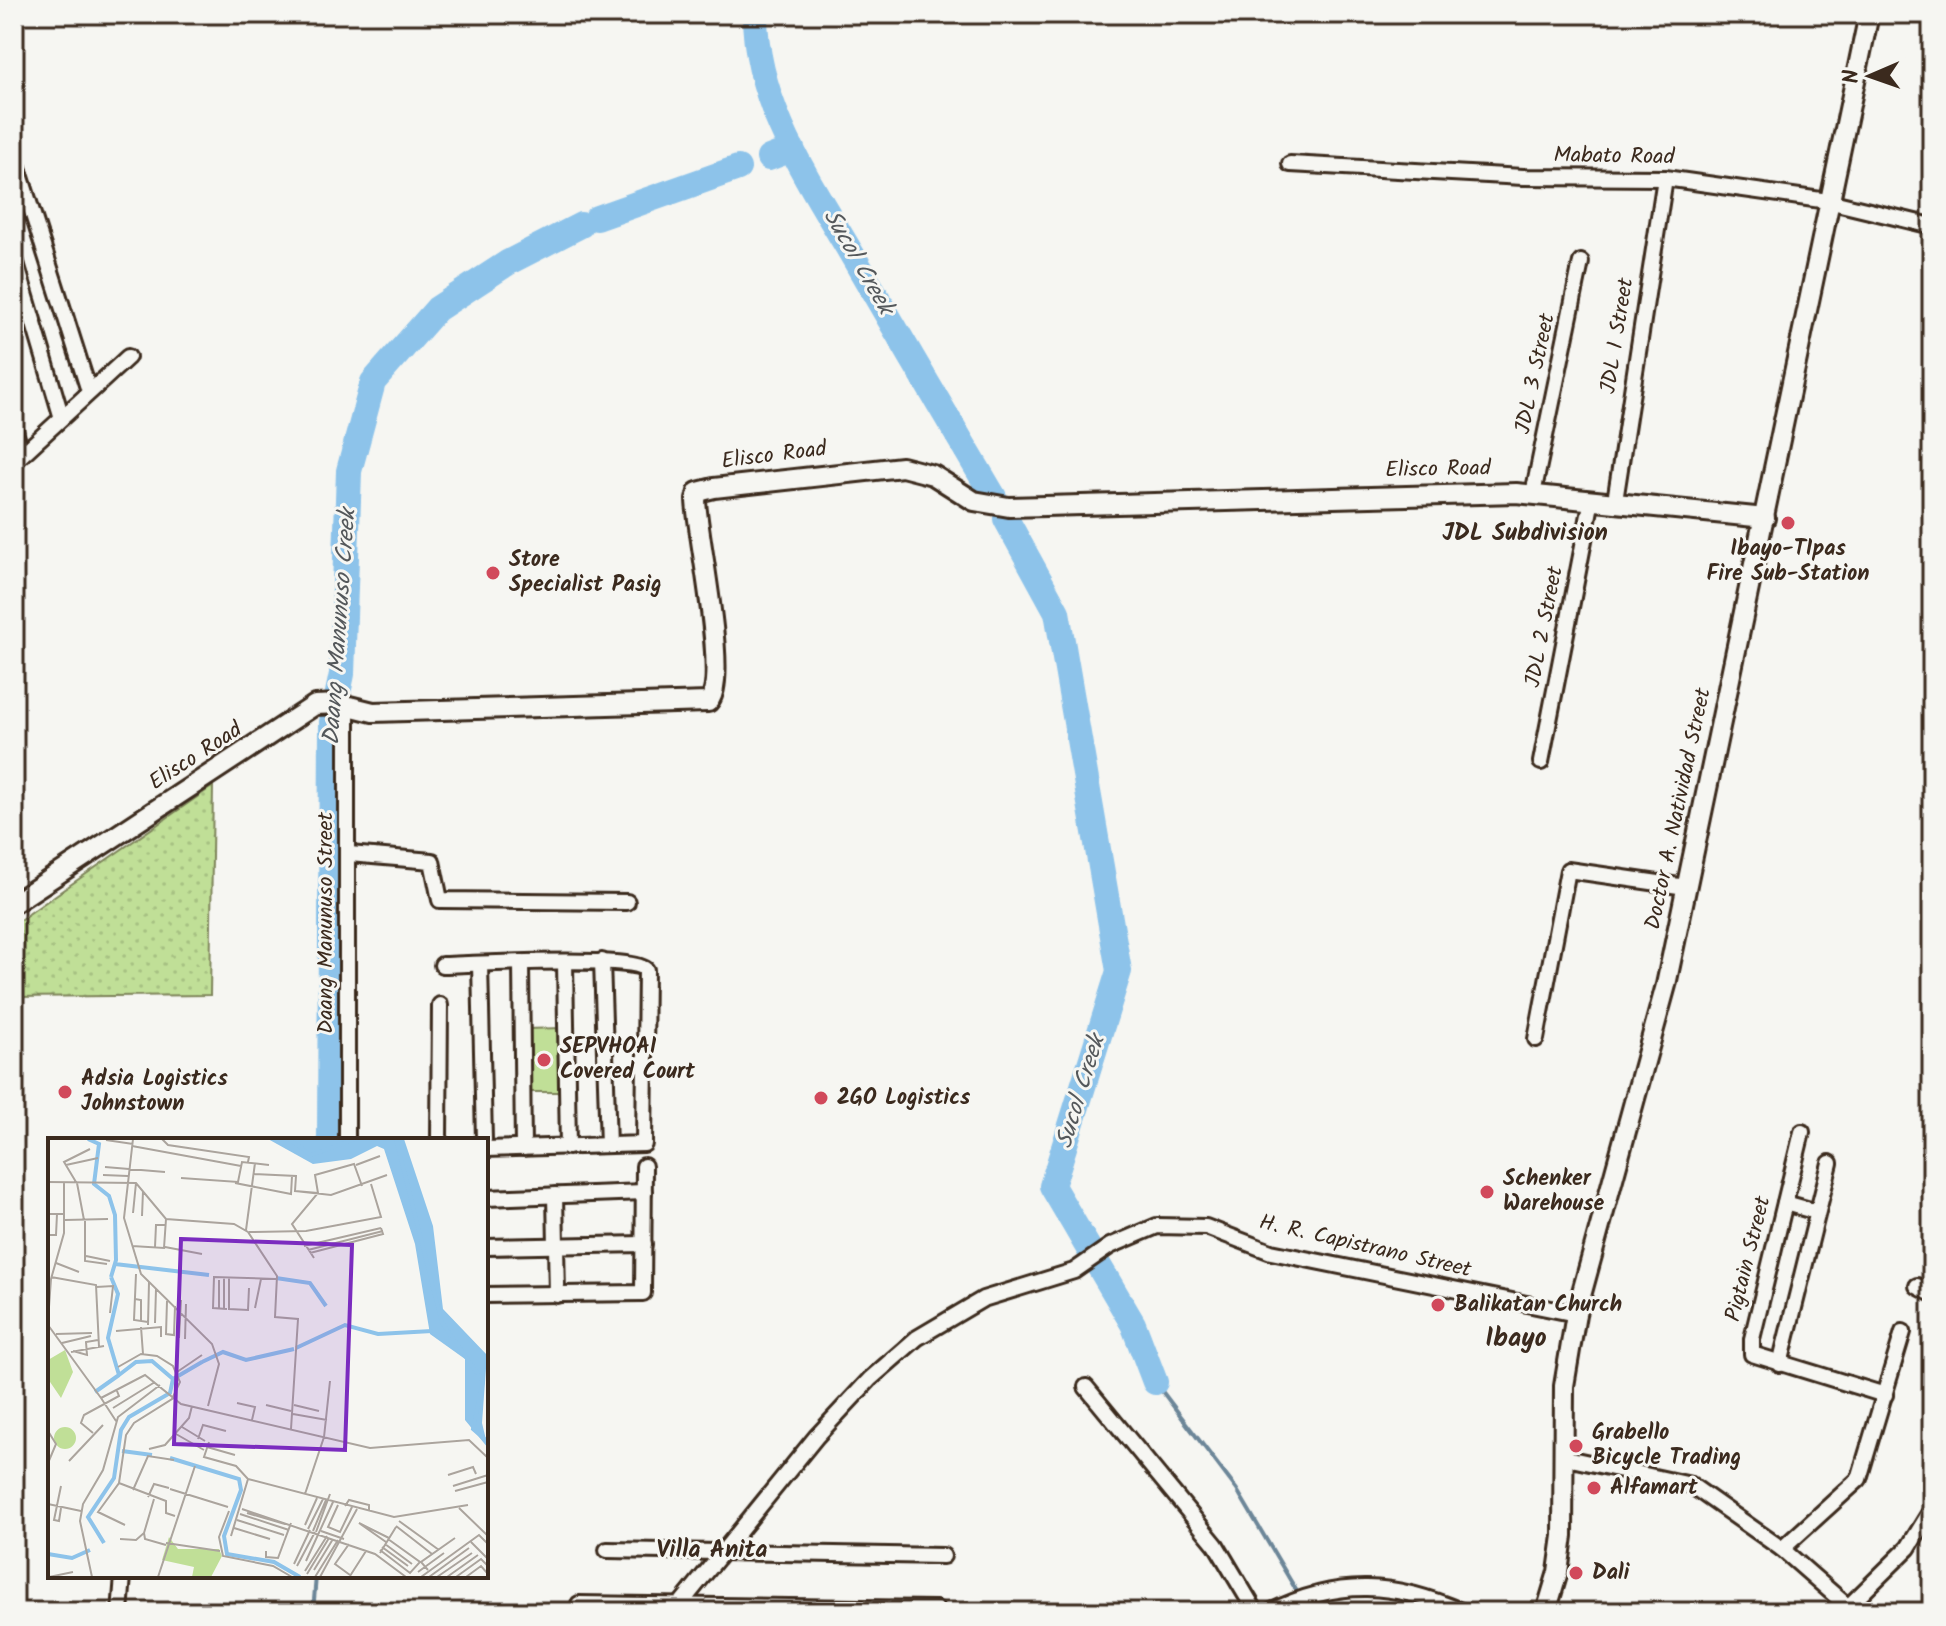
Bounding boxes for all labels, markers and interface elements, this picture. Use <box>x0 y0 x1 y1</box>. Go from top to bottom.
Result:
north arrow <box>1830 36 1910 116</box>
text: N <box>1835 69 1870 84</box>
street label: Mabato Road <box>1553 138 1676 176</box>
water label: Sucol Creek <box>812 202 906 325</box>
street label: JDL 1 Street <box>1592 275 1644 396</box>
street label: JDL 3 Street <box>1506 310 1566 438</box>
street label: Elisco Road <box>719 432 830 480</box>
street label: Elisco Road <box>1385 452 1492 488</box>
water label: Daang Manunuso Creek <box>312 504 368 746</box>
district label: JDL Subdivision <box>1442 514 1608 553</box>
marker: Ibayo-TIpas Fire Sub-Station <box>1779 514 1797 532</box>
place label: Ibayo-TIpas Fire Sub-Station <box>1707 532 1869 592</box>
place label: Store Specialist Pasig <box>509 543 662 603</box>
street label: JDL 2 Street <box>1516 563 1574 691</box>
marker: Store Specialist Pasig <box>484 564 502 582</box>
street label: Doctor A. Natividad Street <box>1636 684 1722 933</box>
street label: Elisco Road <box>142 713 251 800</box>
street label: Daang Manunuso Street <box>309 811 344 1034</box>
water label: Sucol Creek <box>1045 1027 1118 1153</box>
place label: SEPVHOAI Covered Court <box>560 1030 696 1090</box>
marker: SEPVHOAI Covered Court <box>535 1051 553 1069</box>
place label: Adsia Logistics Johnstown <box>81 1062 228 1122</box>
place label: 2GO Logistics <box>837 1081 971 1116</box>
marker: Adsia Logistics Johnstown <box>56 1083 74 1101</box>
marker: 2GO Logistics <box>812 1089 830 1107</box>
inset map <box>48 1138 488 1578</box>
place label: Schenker Warehouse <box>1503 1162 1605 1222</box>
marker: Schenker Warehouse <box>1478 1183 1496 1201</box>
street label: Pigtain Street <box>1717 1192 1782 1325</box>
street label: H. R. Capistrano Street <box>1255 1206 1475 1289</box>
place label: Balikatan Church <box>1454 1288 1622 1323</box>
marker: Balikatan Church <box>1429 1296 1447 1314</box>
district label: Ibayo <box>1485 1318 1547 1360</box>
place label: Grabello Bicycle Trading <box>1592 1416 1741 1476</box>
marker: Grabello Bicycle Trading <box>1567 1437 1585 1455</box>
place label: Alfamart <box>1610 1471 1699 1506</box>
marker: Alfamart <box>1585 1479 1603 1497</box>
district label: Villa Anita <box>657 1531 767 1570</box>
place label: Dali <box>1592 1556 1631 1591</box>
marker: Dali <box>1567 1564 1585 1582</box>

